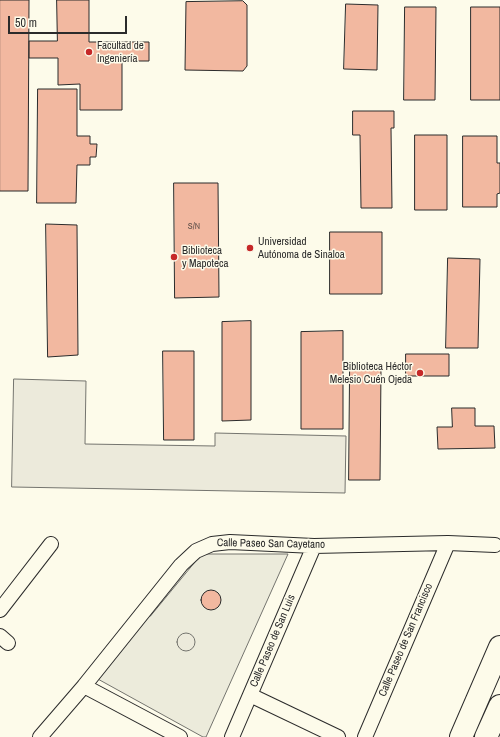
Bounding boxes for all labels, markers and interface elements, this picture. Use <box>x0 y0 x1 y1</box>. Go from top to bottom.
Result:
scale bar <box>10 8 129 34</box>
text: 50 m <box>15 15 37 31</box>
place label: Facultad de Ingeniería <box>97 39 144 65</box>
marker: Facultad de Ingeniería <box>84 47 94 57</box>
house number: S/N <box>188 222 200 232</box>
place label: Universidad Autónoma de Sinaloa <box>258 235 345 261</box>
marker: Universidad Autónoma de Sinaloa <box>245 243 255 253</box>
place label: Biblioteca y Mapoteca <box>182 244 229 270</box>
marker: Biblioteca y Mapoteca <box>169 252 179 262</box>
place label: Biblioteca Héctor Melesio Cuén Ojeda <box>330 360 412 386</box>
marker: Biblioteca Héctor Melesio Cuén Ojeda <box>415 368 425 378</box>
street label: Calle Paseo San Cayetano <box>217 536 325 552</box>
street label: Calle Paseo de San Francisco <box>376 581 436 699</box>
street label: Calle Paseo de San Luis <box>248 593 298 689</box>

